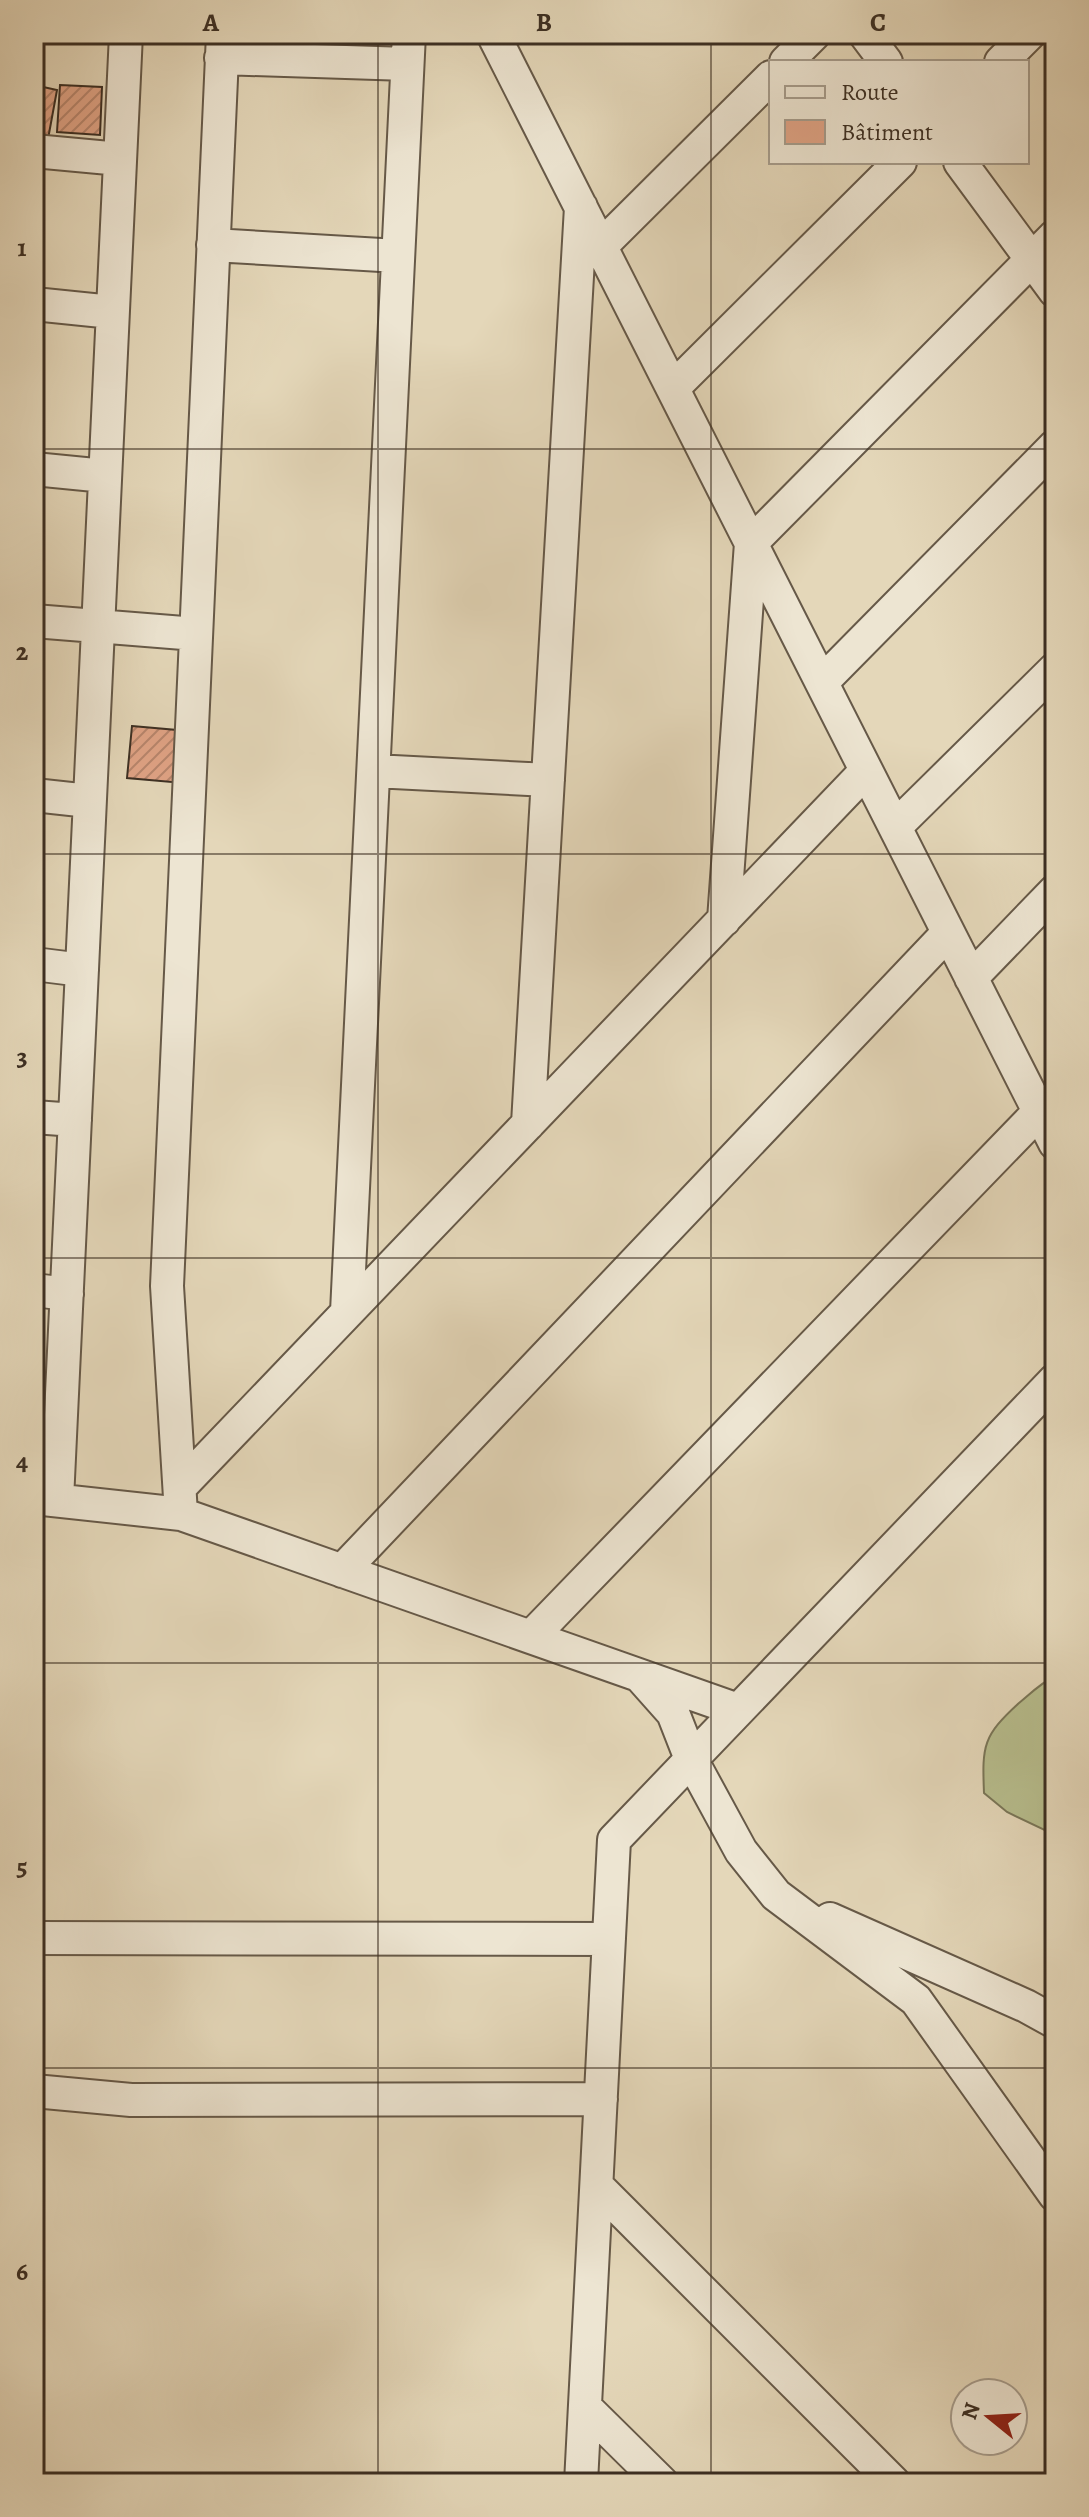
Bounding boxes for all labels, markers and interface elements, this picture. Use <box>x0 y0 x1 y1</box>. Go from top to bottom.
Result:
text: A <box>202 5 220 40</box>
text: B <box>536 5 552 40</box>
text: C <box>870 5 886 40</box>
legend <box>769 60 1029 164</box>
text: Route <box>841 76 899 108</box>
text: Bâtiment <box>841 116 933 148</box>
text: 1 <box>17 230 27 265</box>
text: 2 <box>16 634 29 669</box>
text: 3 <box>16 1039 28 1074</box>
text: 4 <box>16 1444 28 1479</box>
text: 5 <box>16 1849 28 1884</box>
text: 6 <box>16 2254 28 2289</box>
north arrow <box>949 2377 1029 2457</box>
text: N <box>954 2399 988 2423</box>

